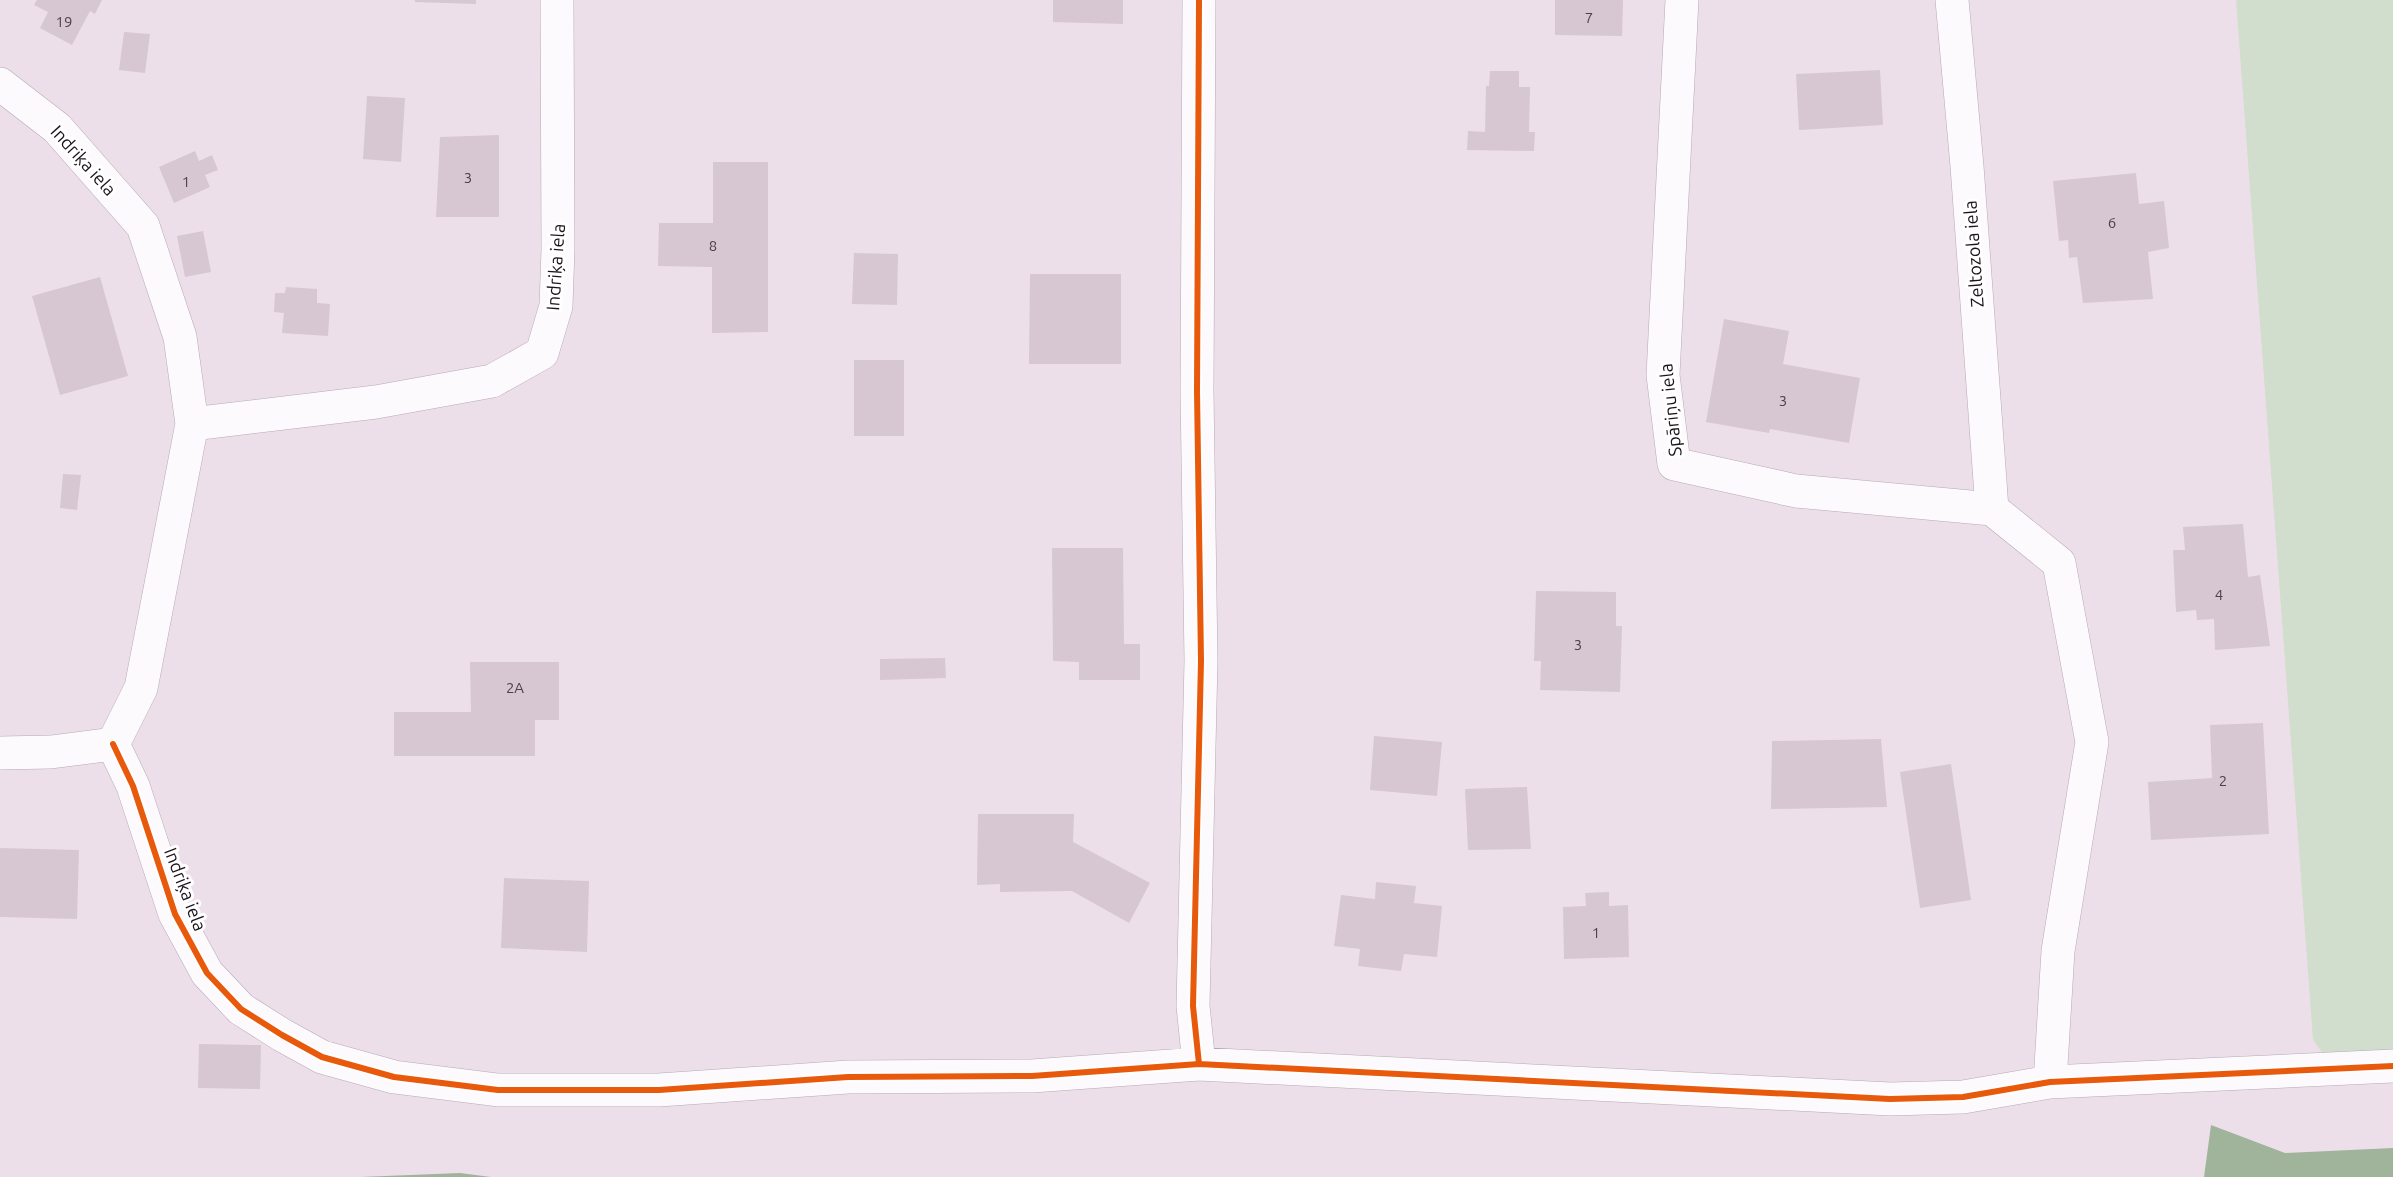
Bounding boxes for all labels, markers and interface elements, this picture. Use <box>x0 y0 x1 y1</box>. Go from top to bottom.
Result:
house number: 7 <box>1585 9 1593 26</box>
house number: 19 <box>56 13 72 30</box>
street label: Indriķa iela <box>47 121 121 199</box>
house number: 3 <box>464 169 472 186</box>
house number: 1 <box>182 173 190 190</box>
street label: Zeltozola iela <box>1959 200 1987 308</box>
house number: 6 <box>2108 214 2116 231</box>
street label: Indriķa iela <box>542 223 568 311</box>
house number: 8 <box>709 237 717 254</box>
street label: Spāriņu iela <box>1655 363 1685 457</box>
house number: 3 <box>1779 392 1787 409</box>
house number: 4 <box>2215 586 2223 603</box>
house number: 3 <box>1574 636 1582 653</box>
house number: 2A <box>506 679 524 696</box>
house number: 2 <box>2219 772 2227 789</box>
street label: Indriķa iela <box>161 845 211 933</box>
house number: 1 <box>1592 924 1600 941</box>

